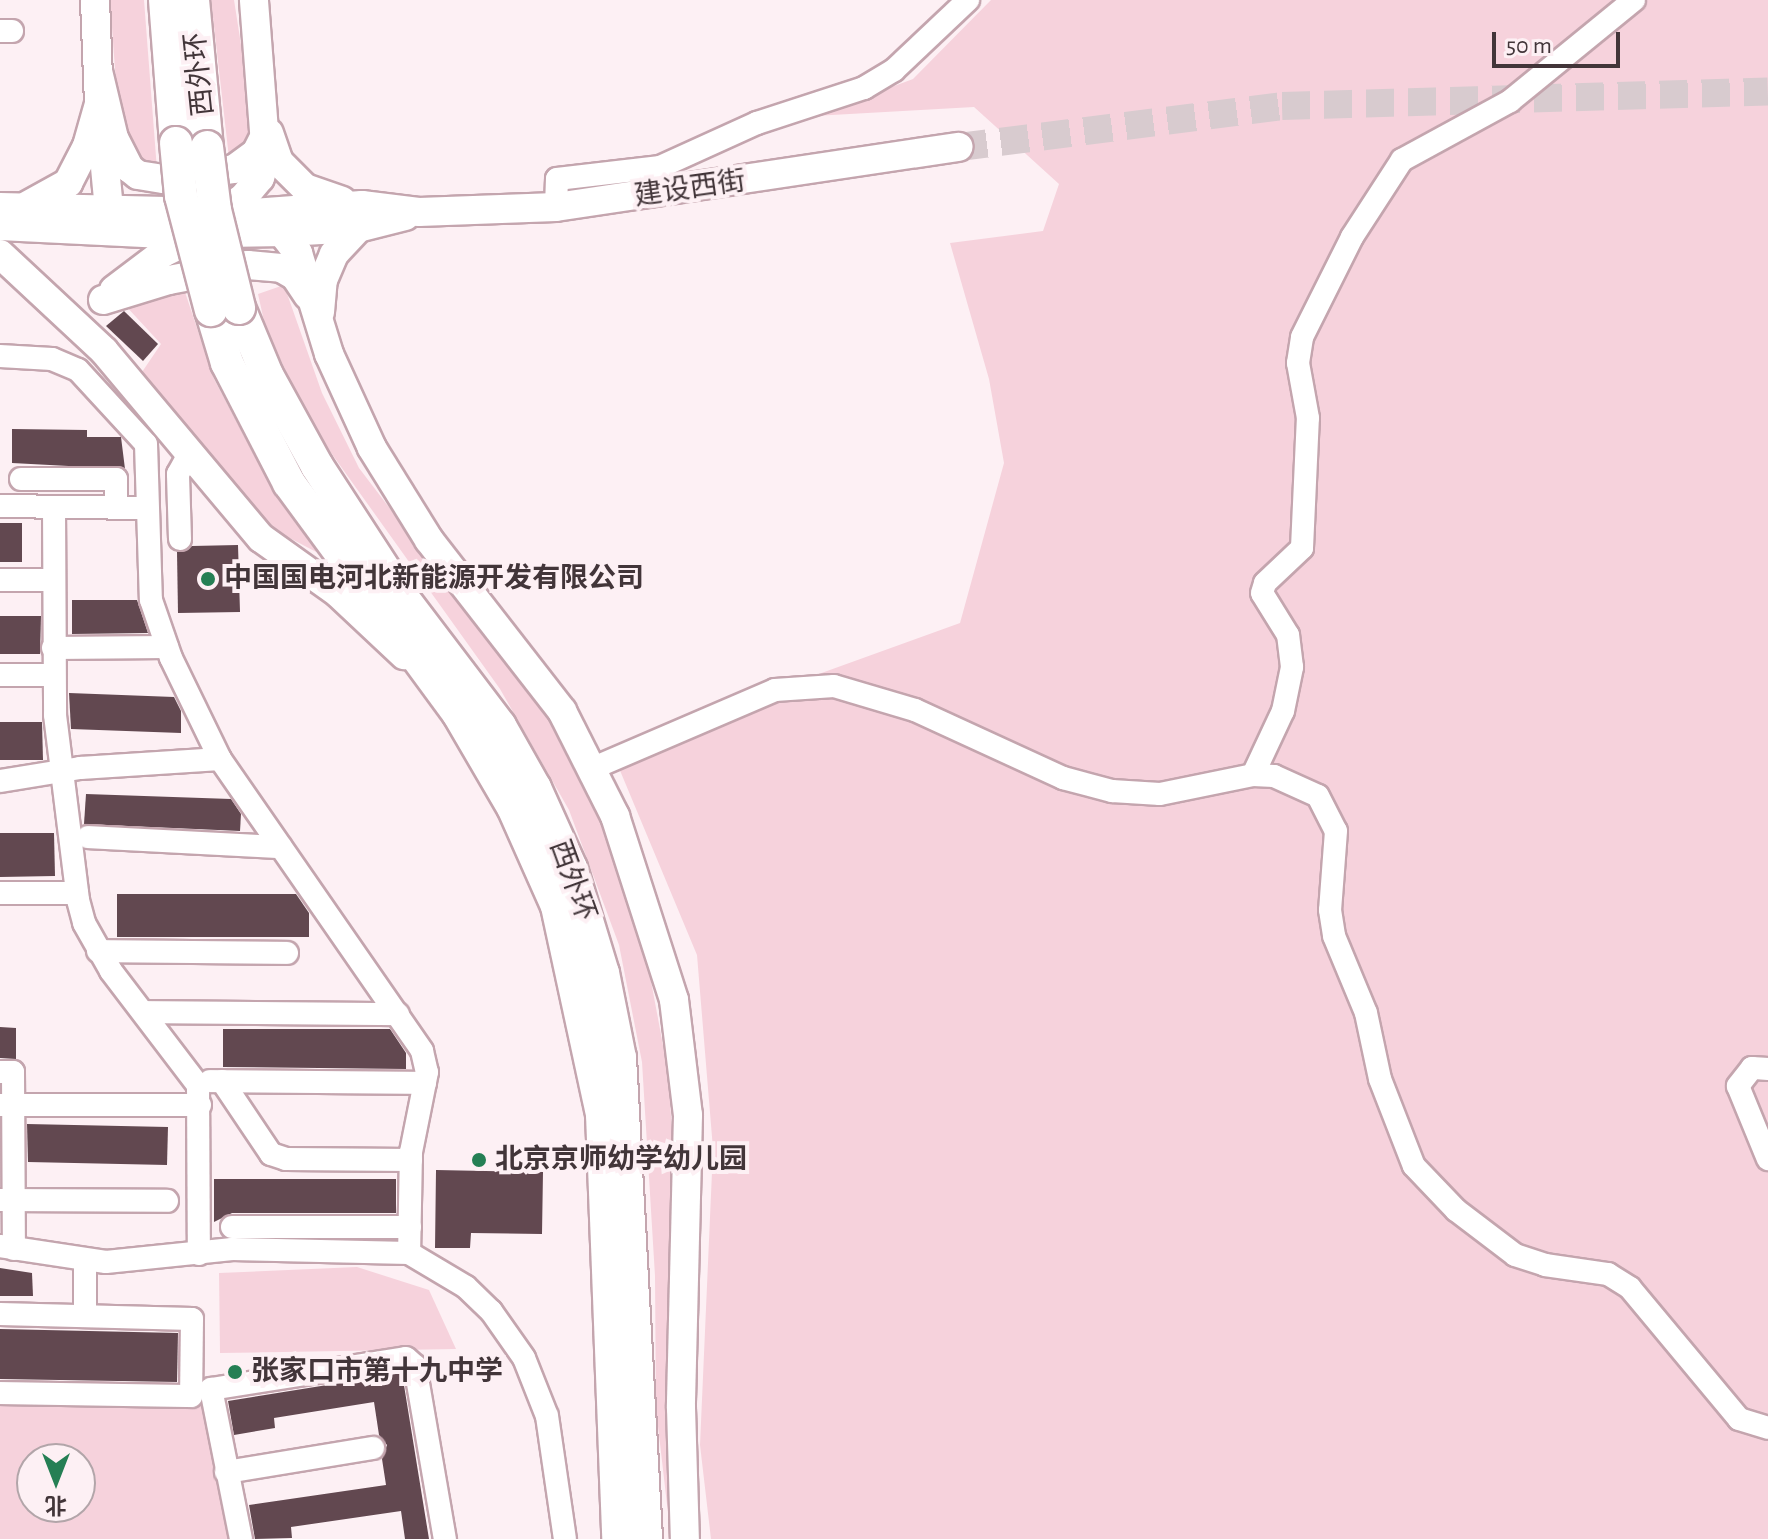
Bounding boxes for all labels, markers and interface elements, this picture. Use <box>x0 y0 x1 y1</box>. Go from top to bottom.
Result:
scale bar <box>1496 16 1624 66</box>
street label: 西外环 <box>179 30 221 118</box>
text: 50 m <box>1506 34 1552 58</box>
street label: 建设西街 <box>632 165 748 213</box>
place label: 中国国电河北新能源开发有限公司 <box>224 562 644 596</box>
marker: 中国国电河北新能源开发有限公司 <box>199 570 217 588</box>
street label: 西外环 <box>542 836 602 926</box>
place label: 北京京师幼学幼儿园 <box>495 1143 747 1177</box>
marker: 北京京师幼学幼儿园 <box>470 1151 488 1169</box>
place label: 张家口市第十九中学 <box>251 1355 503 1389</box>
marker: 张家口市第十九中学 <box>226 1363 244 1381</box>
north arrow <box>16 1443 96 1523</box>
text: 北 <box>45 1494 67 1516</box>

